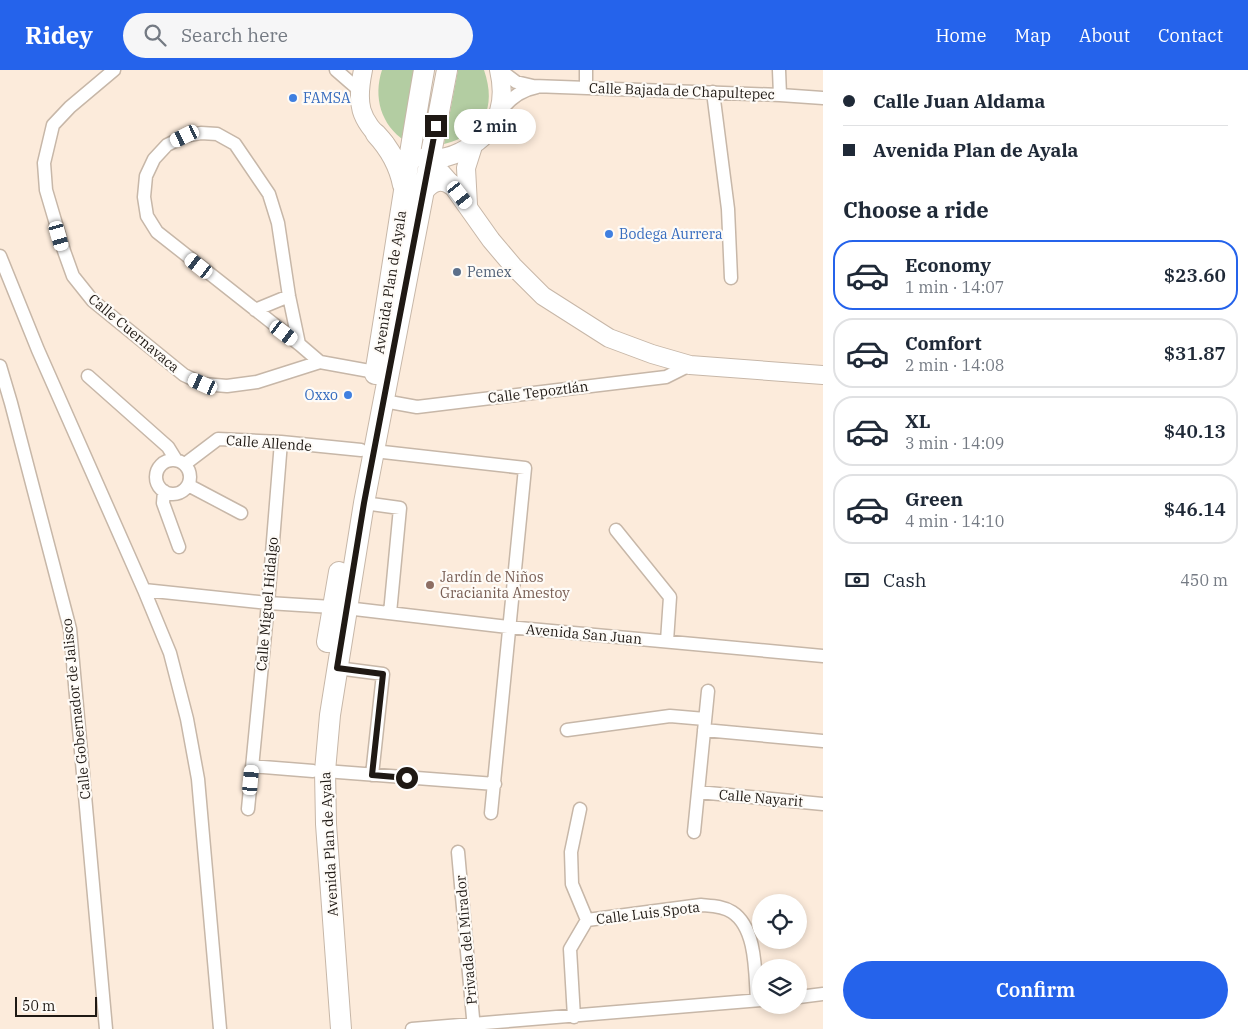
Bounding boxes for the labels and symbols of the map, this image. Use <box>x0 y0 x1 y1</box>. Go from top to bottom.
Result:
street label: Calle Bajada de Chapultepec <box>589 79 775 103</box>
place label: FAMSA <box>303 89 351 107</box>
marker: FAMSA <box>287 92 299 104</box>
callout: 2 min <box>454 108 536 144</box>
route end <box>425 115 447 137</box>
car <box>168 123 201 149</box>
car <box>444 179 475 211</box>
street label: Avenida Plan de Ayala <box>370 209 410 355</box>
car <box>47 220 70 252</box>
place label: Bodega Aurrera <box>619 225 723 243</box>
marker: Bodega Aurrera <box>603 228 615 240</box>
car <box>182 251 215 281</box>
place label: Pemex <box>467 263 512 281</box>
marker: Pemex <box>451 266 463 278</box>
street label: Calle Cuernavaca <box>85 290 183 377</box>
car <box>267 318 300 348</box>
car <box>186 371 219 397</box>
street label: Calle Tepoztlán <box>487 377 589 407</box>
place label: Oxxo <box>305 386 338 404</box>
marker: Oxxo <box>342 389 354 401</box>
street label: Calle Allende <box>225 431 313 455</box>
street label: Calle Miguel Hidalgo <box>252 536 282 672</box>
place label: Jardín de Niños Gracianita Amestoy <box>440 568 570 602</box>
marker: Jardín de Niños Gracianita Amestoy <box>424 579 436 591</box>
street label: Calle Gobernador de Jalisco <box>58 617 94 800</box>
street label: Avenida San Juan <box>525 620 643 648</box>
car <box>242 764 259 796</box>
route start <box>396 767 418 789</box>
street label: Avenida Plan de Ayala <box>316 771 342 917</box>
street label: Calle Nayarit <box>718 785 804 811</box>
street label: Privada del Mirador <box>451 874 481 1006</box>
street label: Calle Luis Spota <box>595 898 701 928</box>
scale bar <box>15 994 98 1017</box>

